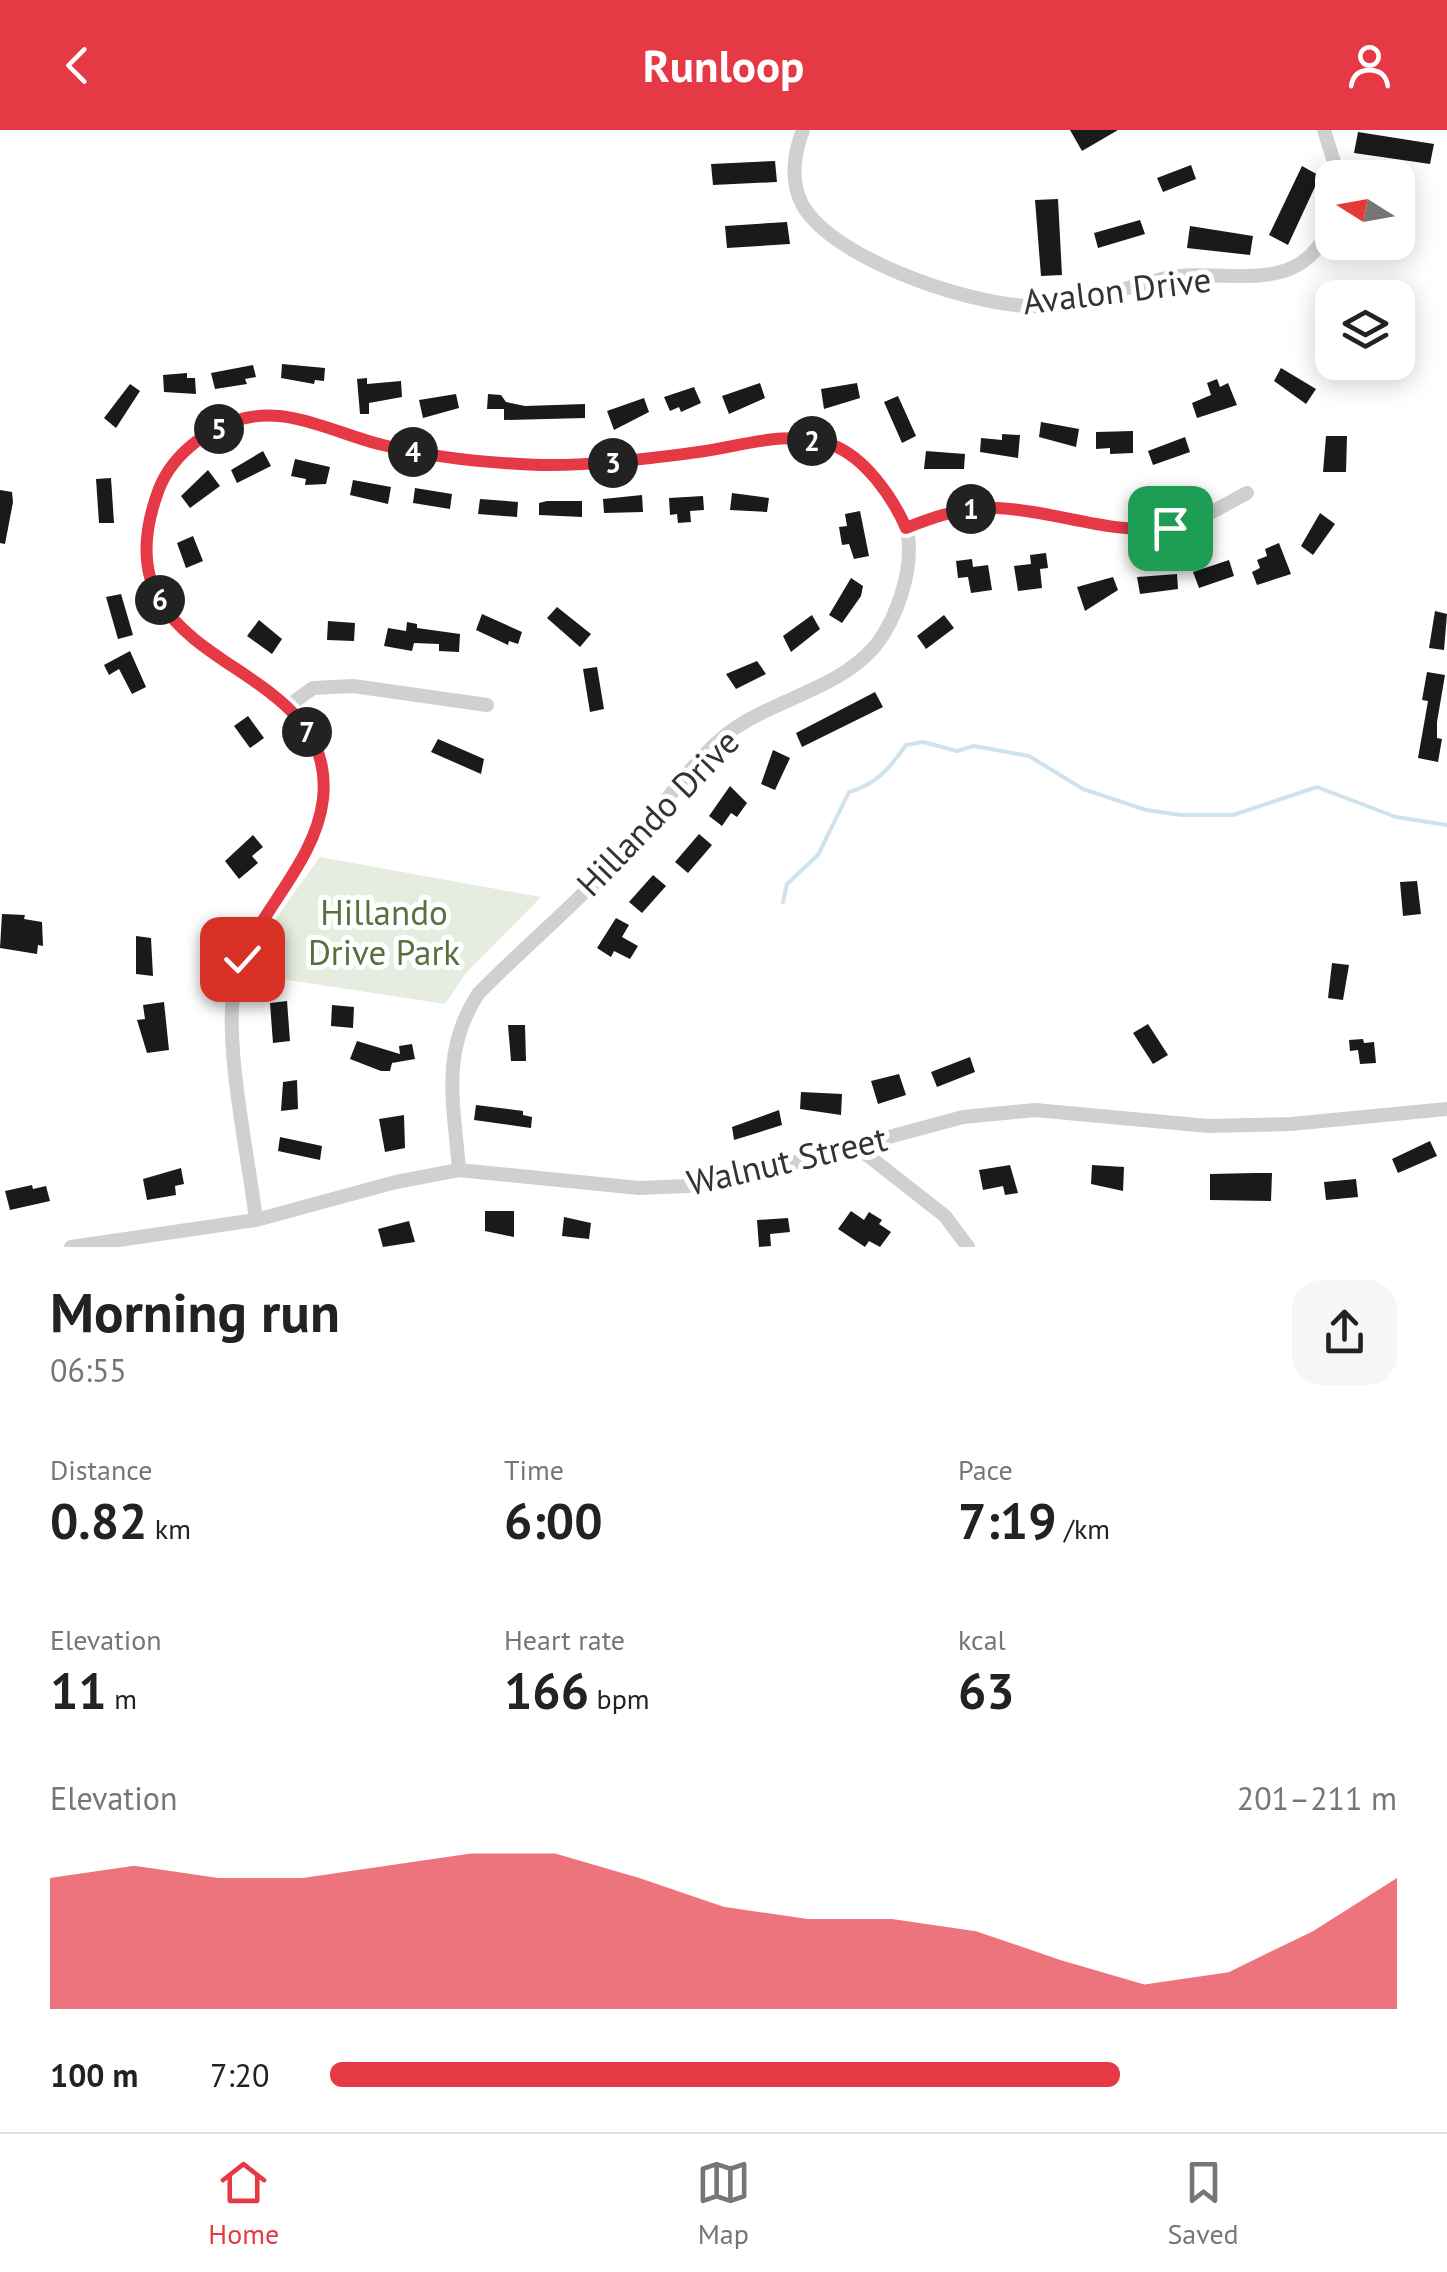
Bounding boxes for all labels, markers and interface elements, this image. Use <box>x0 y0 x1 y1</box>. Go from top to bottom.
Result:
text: Runloop <box>643 36 804 94</box>
icon: back <box>50 38 105 93</box>
icon: person <box>1342 38 1397 93</box>
north arrow <box>1315 160 1415 260</box>
map controls <box>1315 160 1415 380</box>
street label: Avalon Drive <box>1020 256 1214 324</box>
button: layers <box>1315 280 1415 380</box>
pin: 5 <box>194 404 244 454</box>
text: 5 <box>211 410 227 447</box>
pin: 2 <box>787 416 837 466</box>
text: 2 <box>804 422 820 459</box>
pin: 4 <box>388 427 438 477</box>
text: 4 <box>405 433 421 470</box>
pin: 3 <box>588 438 638 488</box>
text: 3 <box>605 444 621 481</box>
pin: 1 <box>946 484 996 534</box>
pin <box>1128 486 1213 571</box>
text: 1 <box>963 490 979 527</box>
icon: arrive <box>1143 501 1198 556</box>
pin: 6 <box>135 575 185 625</box>
text: 6 <box>152 581 168 618</box>
pin: 7 <box>282 707 332 757</box>
text: 7 <box>299 713 315 750</box>
street label: Hillando Drive <box>566 719 749 906</box>
park label: Hillando Drive Park <box>308 889 460 975</box>
pin <box>200 917 285 1002</box>
icon: check <box>215 932 270 987</box>
street label: Walnut Street <box>682 1115 891 1205</box>
text: Morning run <box>50 1276 340 1347</box>
button: share <box>1292 1280 1397 1385</box>
text: 06:55 <box>50 1349 127 1391</box>
text: Distance <box>50 1451 153 1488</box>
text: Time <box>504 1451 564 1488</box>
text: Pace <box>958 1451 1013 1488</box>
text: 0.82 <box>50 1488 147 1553</box>
text: 6:00 <box>504 1488 603 1553</box>
text: 7:19 <box>958 1488 1057 1553</box>
text: km <box>147 1510 191 1547</box>
text: /km <box>1057 1510 1110 1547</box>
text: Elevation <box>50 1621 162 1658</box>
text: Heart rate <box>504 1621 625 1658</box>
text: kcal <box>958 1621 1006 1658</box>
text: 11 <box>50 1658 107 1723</box>
text: 166 <box>504 1658 589 1723</box>
text: 63 <box>958 1658 1015 1723</box>
text: m <box>107 1680 137 1717</box>
text: bpm <box>589 1680 650 1717</box>
text: Elevation <box>50 1777 177 1819</box>
text: 201–211 m <box>1237 1777 1397 1819</box>
text: 100 m <box>50 2054 138 2096</box>
text: 7:20 <box>210 2054 269 2096</box>
tab: Home <box>208 2155 279 2252</box>
tab: Map <box>696 2155 751 2252</box>
tab: Saved <box>1167 2155 1239 2252</box>

